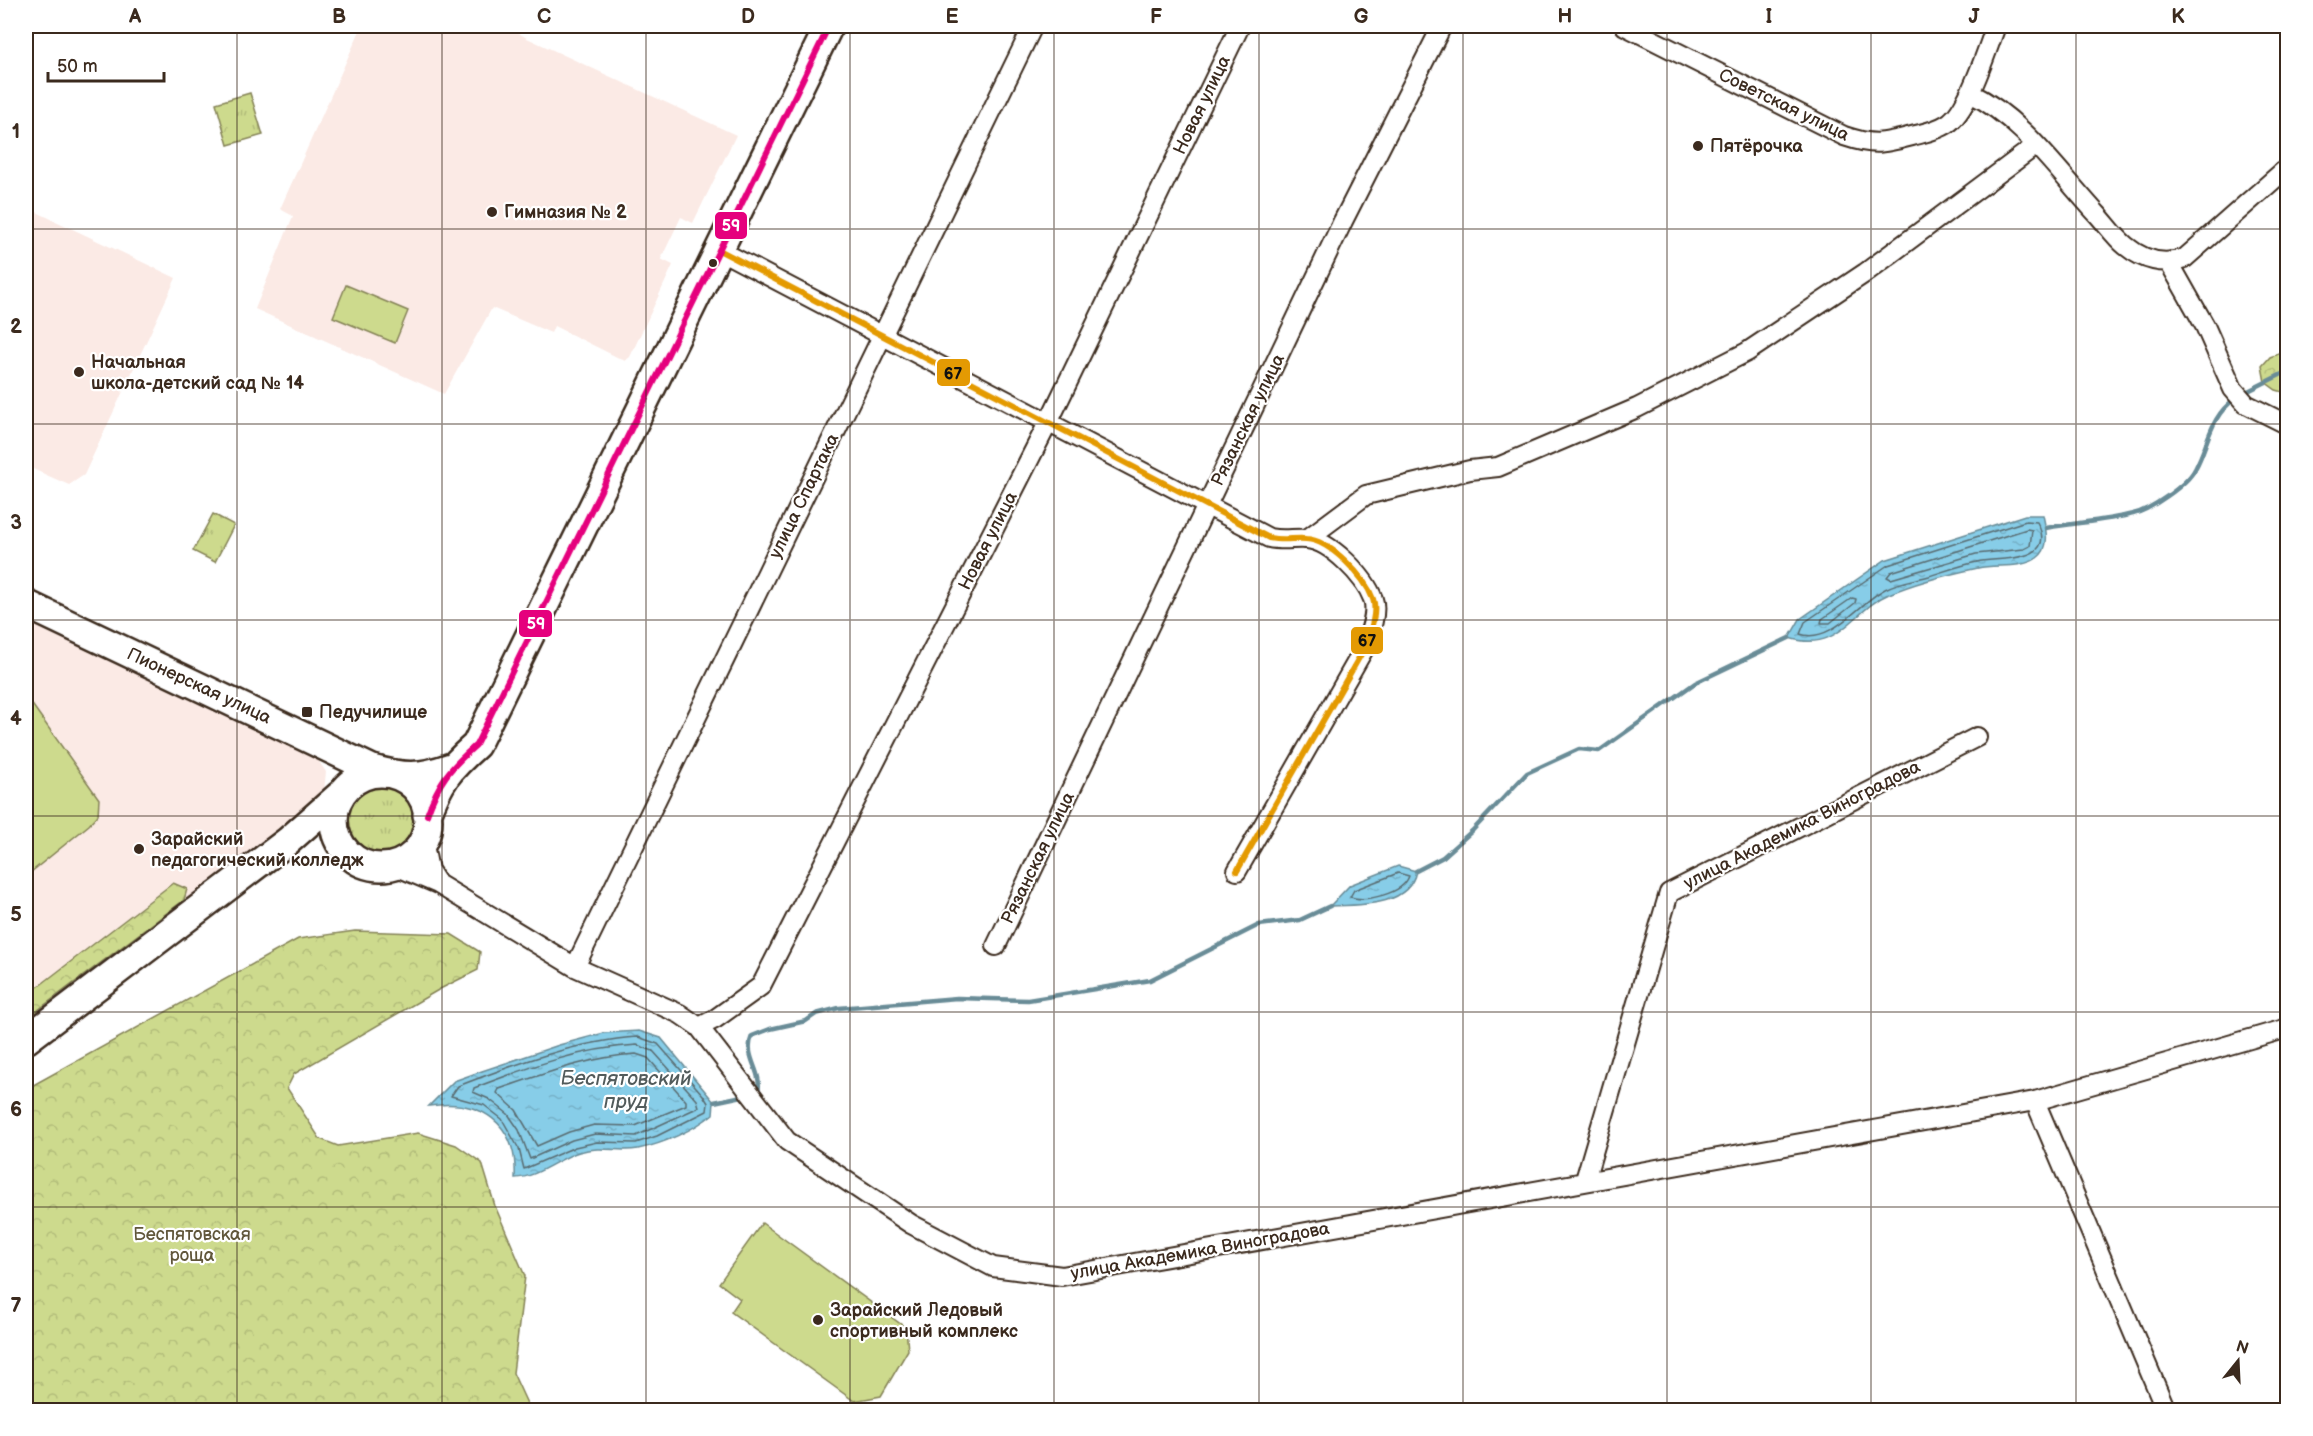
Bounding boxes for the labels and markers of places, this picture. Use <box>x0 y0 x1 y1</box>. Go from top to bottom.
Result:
place label: Пятёрочка <box>1710 136 1803 157</box>
marker: Пятёрочка <box>1691 139 1705 153</box>
place label: Гимназия № 2 <box>504 202 627 223</box>
marker: Гимназия № 2 <box>485 205 499 219</box>
unlabelled marker <box>707 257 719 269</box>
place label: Начальная школа-детский сад № 14 <box>91 352 304 394</box>
marker: Начальная школа-детский сад № 14 <box>72 365 86 379</box>
place label: Педучилище <box>319 702 427 723</box>
marker: Педучилище <box>300 705 314 719</box>
place label: Зарайский педагогический колледж <box>151 829 364 871</box>
marker: Зарайский педагогический колледж <box>132 842 146 856</box>
place label: Зарайский Ледовый спортивный комплекс <box>830 1300 1018 1342</box>
marker: Зарайский Ледовый спортивный комплекс <box>811 1313 825 1327</box>

